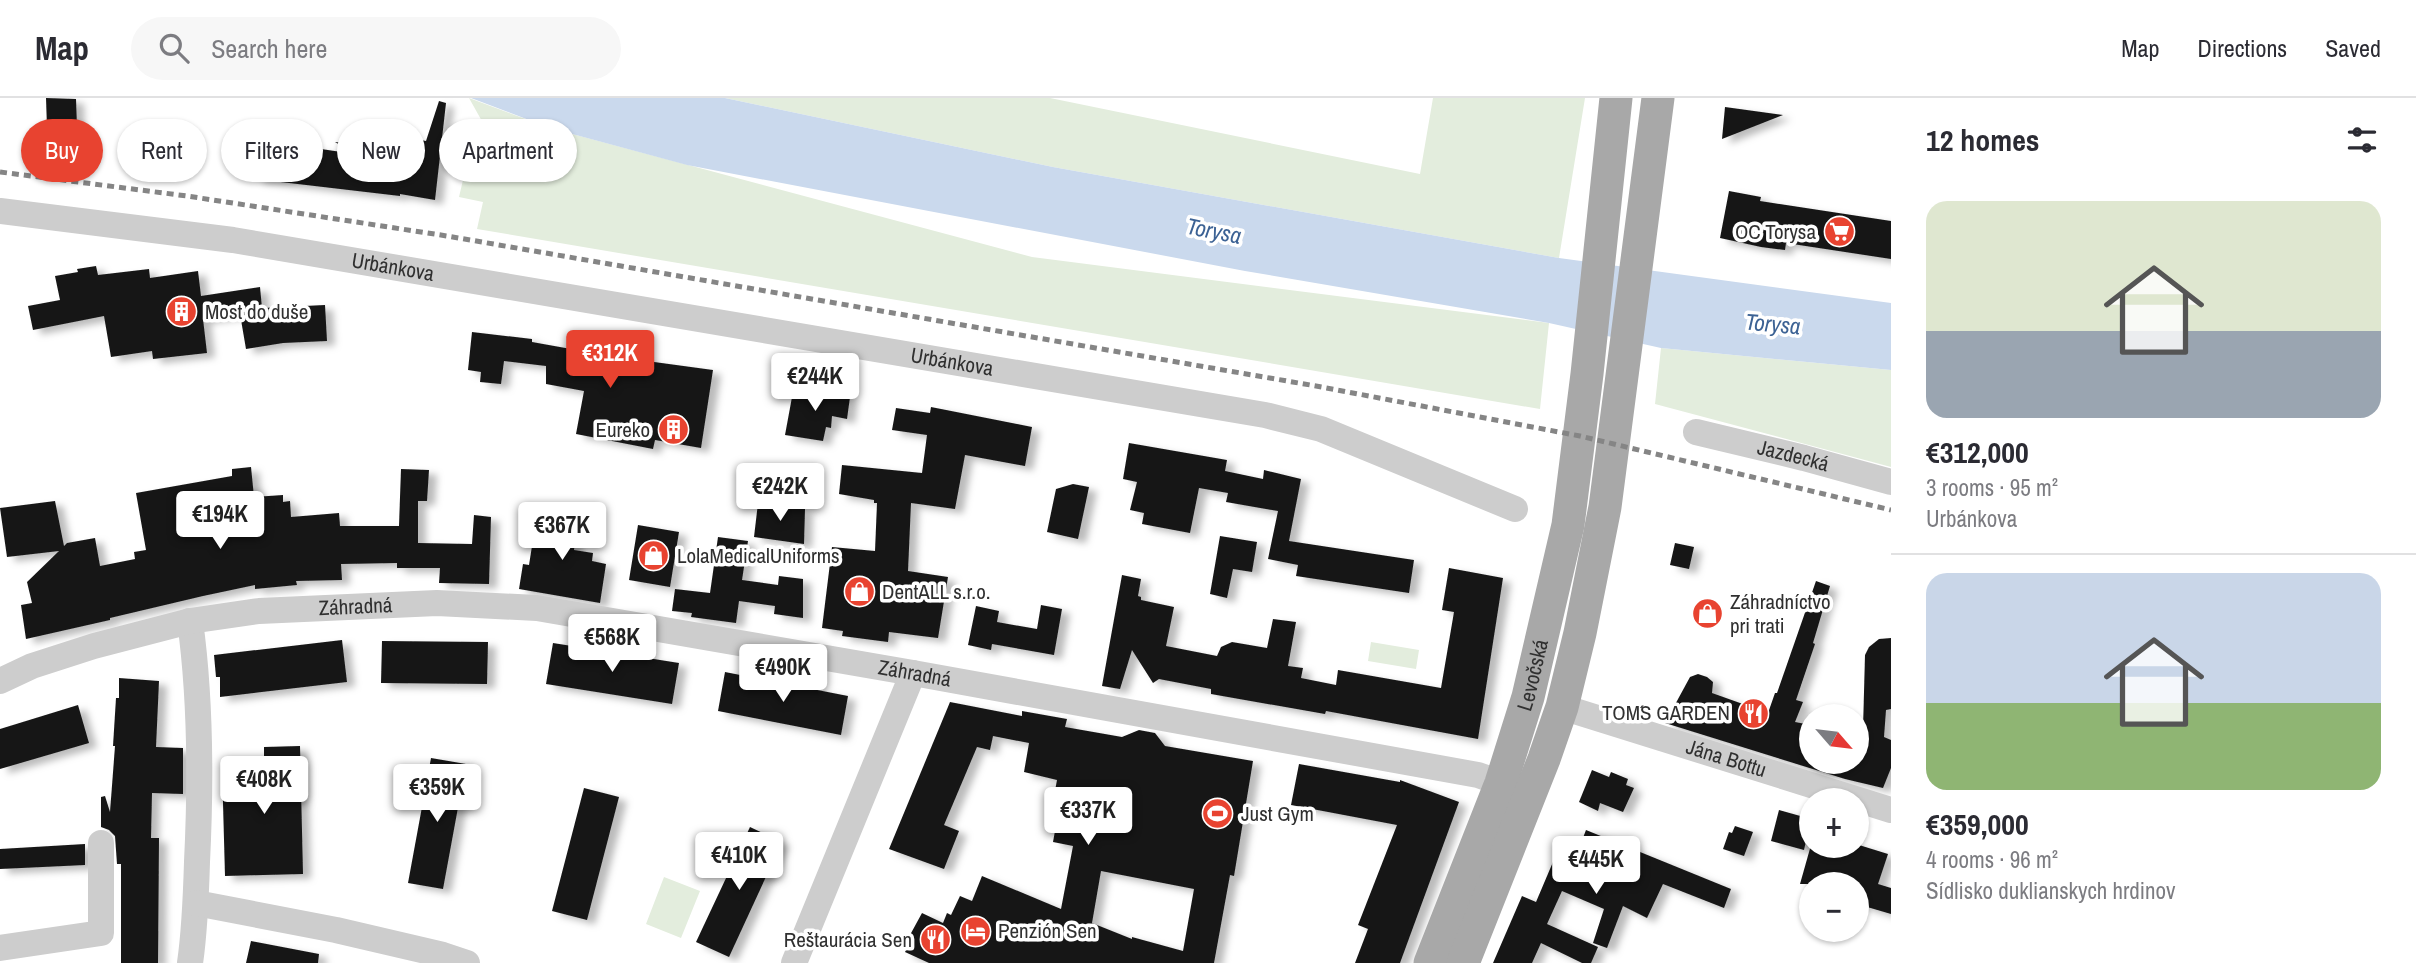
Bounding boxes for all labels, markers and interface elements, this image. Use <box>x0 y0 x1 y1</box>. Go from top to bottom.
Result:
search box <box>131 17 621 80</box>
text: Map <box>35 26 89 70</box>
icon: search <box>155 29 193 67</box>
text: Search here <box>211 31 327 66</box>
text: Map <box>2121 32 2159 64</box>
text: Directions <box>2197 32 2287 64</box>
text: Saved <box>2325 32 2381 64</box>
chip: Buy <box>21 119 103 182</box>
chip: Rent <box>117 119 207 182</box>
chip: Filters <box>221 119 323 182</box>
chip: New <box>337 119 425 182</box>
chip: Apartment <box>439 119 577 182</box>
text: 12 homes <box>1926 120 2040 160</box>
icon: filters <box>2343 121 2381 159</box>
water label: Torysa <box>1184 210 1244 251</box>
supermarket icon: OC Torysa <box>1822 215 1856 249</box>
place label: OC Torysa <box>1735 217 1816 246</box>
street label: Urbánkova <box>350 245 437 288</box>
icon: home <box>2091 247 2217 373</box>
building icon: Most do duše <box>165 295 199 329</box>
place label: Most do duše <box>205 297 308 326</box>
water label: Torysa <box>1744 306 1802 341</box>
pin: €312K <box>561 330 659 390</box>
text: €312K <box>582 337 638 368</box>
street label: Urbánkova <box>909 340 996 383</box>
pin: €244K <box>766 354 864 413</box>
text: €244K <box>787 360 843 391</box>
building icon: Eureko <box>656 413 690 447</box>
place label: Eureko <box>595 415 650 444</box>
street label: Jazdecká <box>1755 432 1833 478</box>
text: €312,000 <box>1926 432 2029 472</box>
pin: €242K <box>731 464 829 523</box>
text: €242K <box>752 470 808 501</box>
text: 3 rooms · 95 m² <box>1926 472 2058 503</box>
pin: €194K <box>171 491 269 551</box>
text: €194K <box>192 498 248 529</box>
pin: €367K <box>513 503 611 562</box>
text: Urbánkova <box>1926 503 2017 534</box>
text: €367K <box>534 509 590 540</box>
shop icon: LolaMedicalUniforms <box>637 539 671 573</box>
place label: LolaMedicalUniforms <box>677 541 840 570</box>
shop icon: DentALL s.r.o. <box>842 575 876 609</box>
place label: DentALL s.r.o. <box>882 577 991 606</box>
place label: Záhradníctvo pri trati <box>1730 587 1831 640</box>
street label: Záhradná <box>318 590 393 622</box>
shop icon: Záhradníctvo pri trati <box>1690 597 1724 631</box>
pin: €568K <box>563 614 661 674</box>
icon: home <box>2091 619 2217 745</box>
text: €568K <box>584 621 640 652</box>
street label: Levočská <box>1509 636 1555 715</box>
pin: €490K <box>734 644 832 704</box>
text: €490K <box>755 651 811 682</box>
street label: Záhradná <box>876 652 954 694</box>
restaurant icon: TOM´S GARDEN <box>1736 696 1770 730</box>
place label: TOM´S GARDEN <box>1602 698 1730 727</box>
north arrow <box>1799 704 1869 774</box>
map controls <box>1799 704 1869 942</box>
street label: Jána Bottu <box>1683 732 1770 784</box>
pin: €408K <box>215 756 313 816</box>
text: €408K <box>236 763 292 794</box>
pin: €359K <box>388 764 486 824</box>
text: €359K <box>409 771 465 802</box>
pin: €337K <box>1039 788 1137 847</box>
button: + <box>1799 788 1869 858</box>
text: €337K <box>1060 794 1116 825</box>
sports icon: Just Gym <box>1201 797 1235 831</box>
place label: Just Gym <box>1241 799 1314 828</box>
text: €359,000 <box>1926 804 2029 844</box>
pin: €410K <box>690 832 788 892</box>
pin: €445K <box>1547 836 1645 896</box>
text: €410K <box>711 839 767 870</box>
text: €445K <box>1568 843 1624 874</box>
text: 4 rooms · 96 m² <box>1926 844 2058 875</box>
button: − <box>1799 872 1869 942</box>
text: Sídlisko duklianskych hrdinov <box>1926 875 2176 906</box>
hotel icon: Penzión Sen <box>958 914 992 948</box>
place label: Penzión Sen <box>998 916 1097 945</box>
restaurant icon: Reštaurácia Sen <box>918 923 952 957</box>
place label: Reštaurácia Sen <box>784 925 912 954</box>

